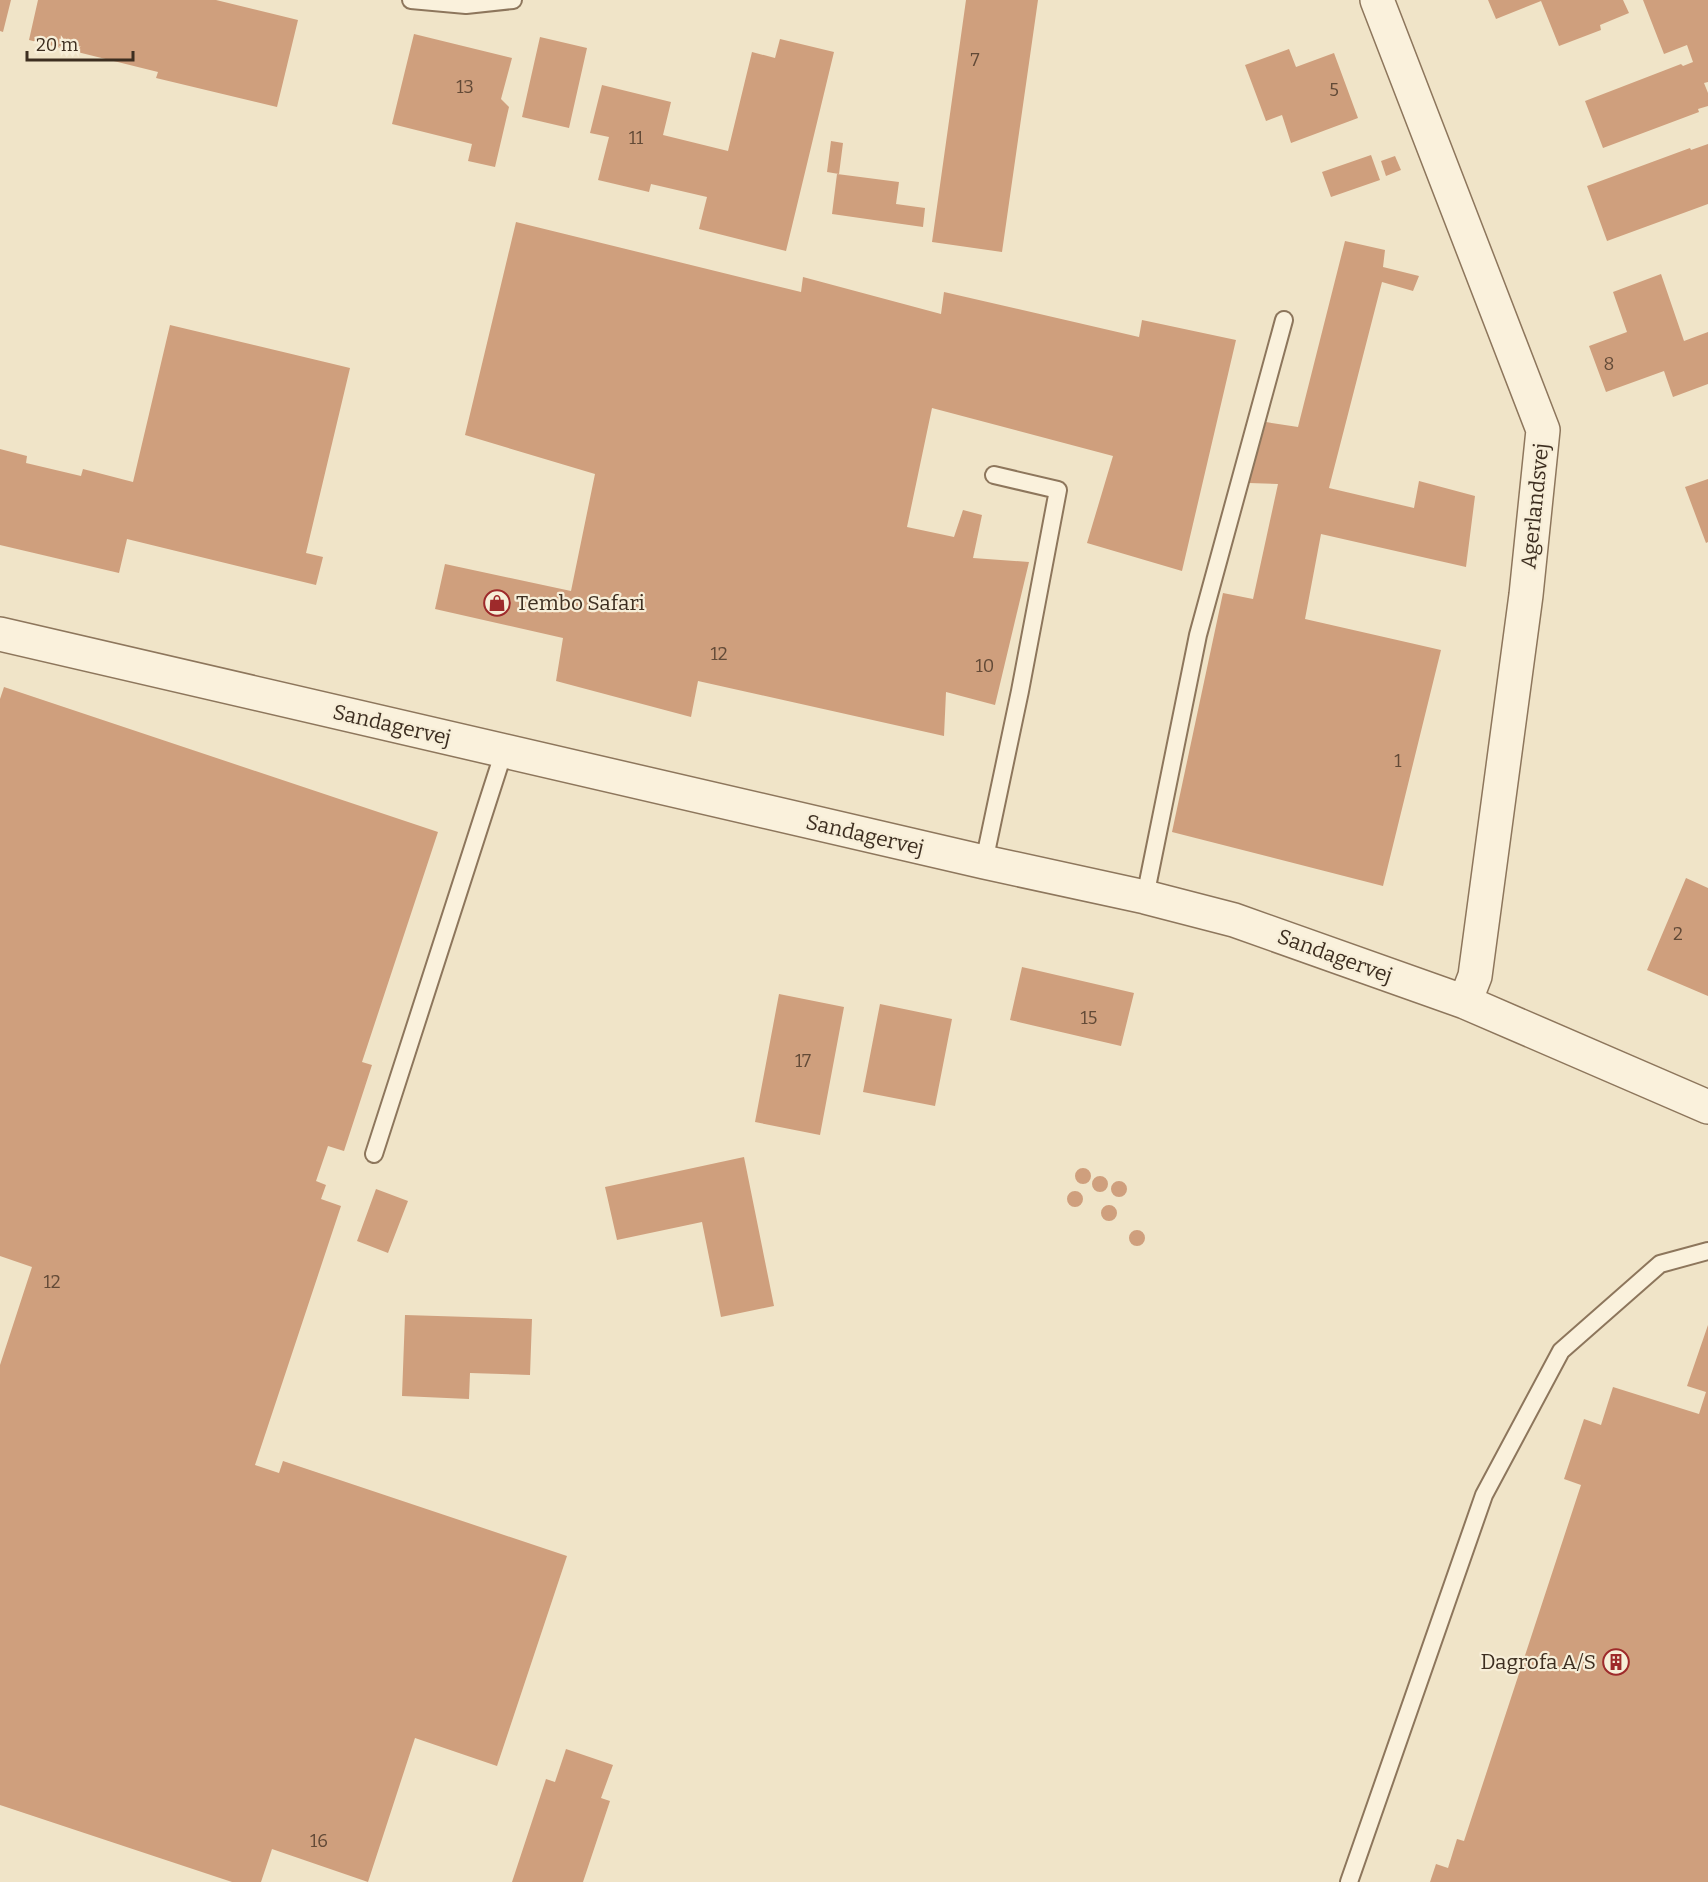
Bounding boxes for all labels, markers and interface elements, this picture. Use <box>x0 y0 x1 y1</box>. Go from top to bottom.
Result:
scale bar <box>27 24 134 62</box>
text: 20 m <box>36 34 78 56</box>
house number: 7 <box>970 49 980 71</box>
house number: 13 <box>456 76 474 98</box>
house number: 5 <box>1329 79 1339 101</box>
house number: 11 <box>629 127 644 149</box>
house number: 8 <box>1604 353 1614 375</box>
street label: Agerlandsvej <box>1515 442 1555 570</box>
shop icon: Tembo Safari <box>482 588 512 618</box>
place label: Tembo Safari <box>516 590 645 616</box>
house number: 12 <box>710 643 728 665</box>
house number: 10 <box>976 655 994 677</box>
street label: Sandagervej <box>330 699 454 751</box>
house number: 1 <box>1394 750 1402 772</box>
street label: Sandagervej <box>803 809 927 861</box>
street label: Sandagervej <box>1274 923 1396 989</box>
house number: 2 <box>1673 923 1683 945</box>
house number: 15 <box>1081 1007 1097 1029</box>
house number: 17 <box>795 1050 811 1072</box>
house number: 12 <box>43 1271 61 1293</box>
building icon: Dagrofa A/S <box>1601 1647 1631 1677</box>
place label: Dagrofa A/S <box>1481 1649 1596 1675</box>
house number: 16 <box>310 1830 328 1852</box>

